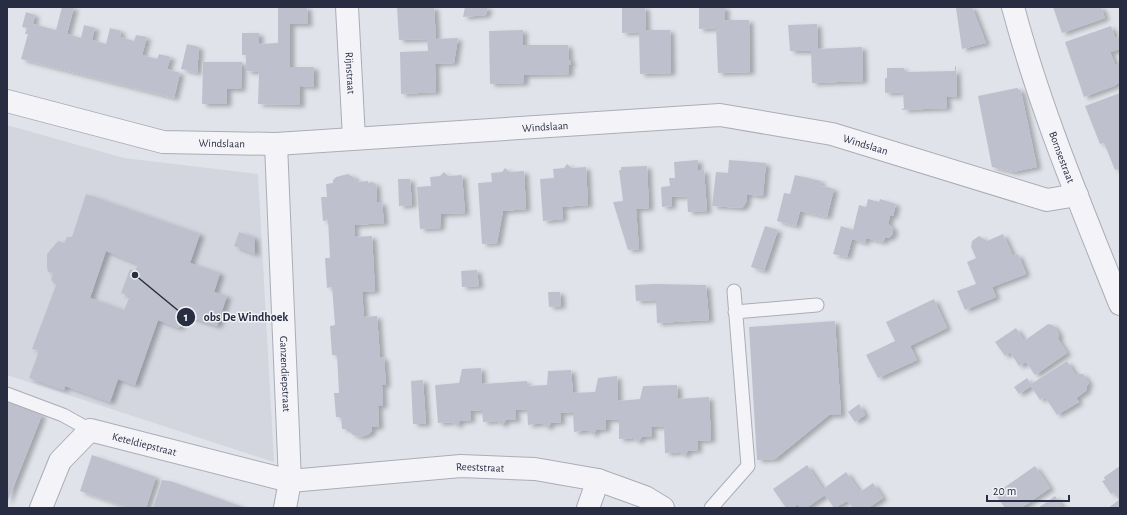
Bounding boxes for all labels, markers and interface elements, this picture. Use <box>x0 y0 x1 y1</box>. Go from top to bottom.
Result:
street label: Rijnstraat <box>344 52 357 95</box>
street label: Windslaan <box>522 119 569 133</box>
street label: Bornsestraat <box>1047 130 1077 185</box>
street label: Windslaan <box>842 132 889 156</box>
street label: Windslaan <box>198 137 245 149</box>
callout: obs De Windhoek <box>176 305 296 329</box>
text: 1 <box>184 311 188 323</box>
text: obs De Windhoek <box>204 311 288 323</box>
street label: Ganzendiepstraat <box>278 336 293 413</box>
street label: Keteldiepstraat <box>111 430 178 457</box>
street label: Reeststraat <box>456 460 505 473</box>
scale bar <box>987 477 1069 503</box>
text: 20 m <box>993 485 1016 497</box>

